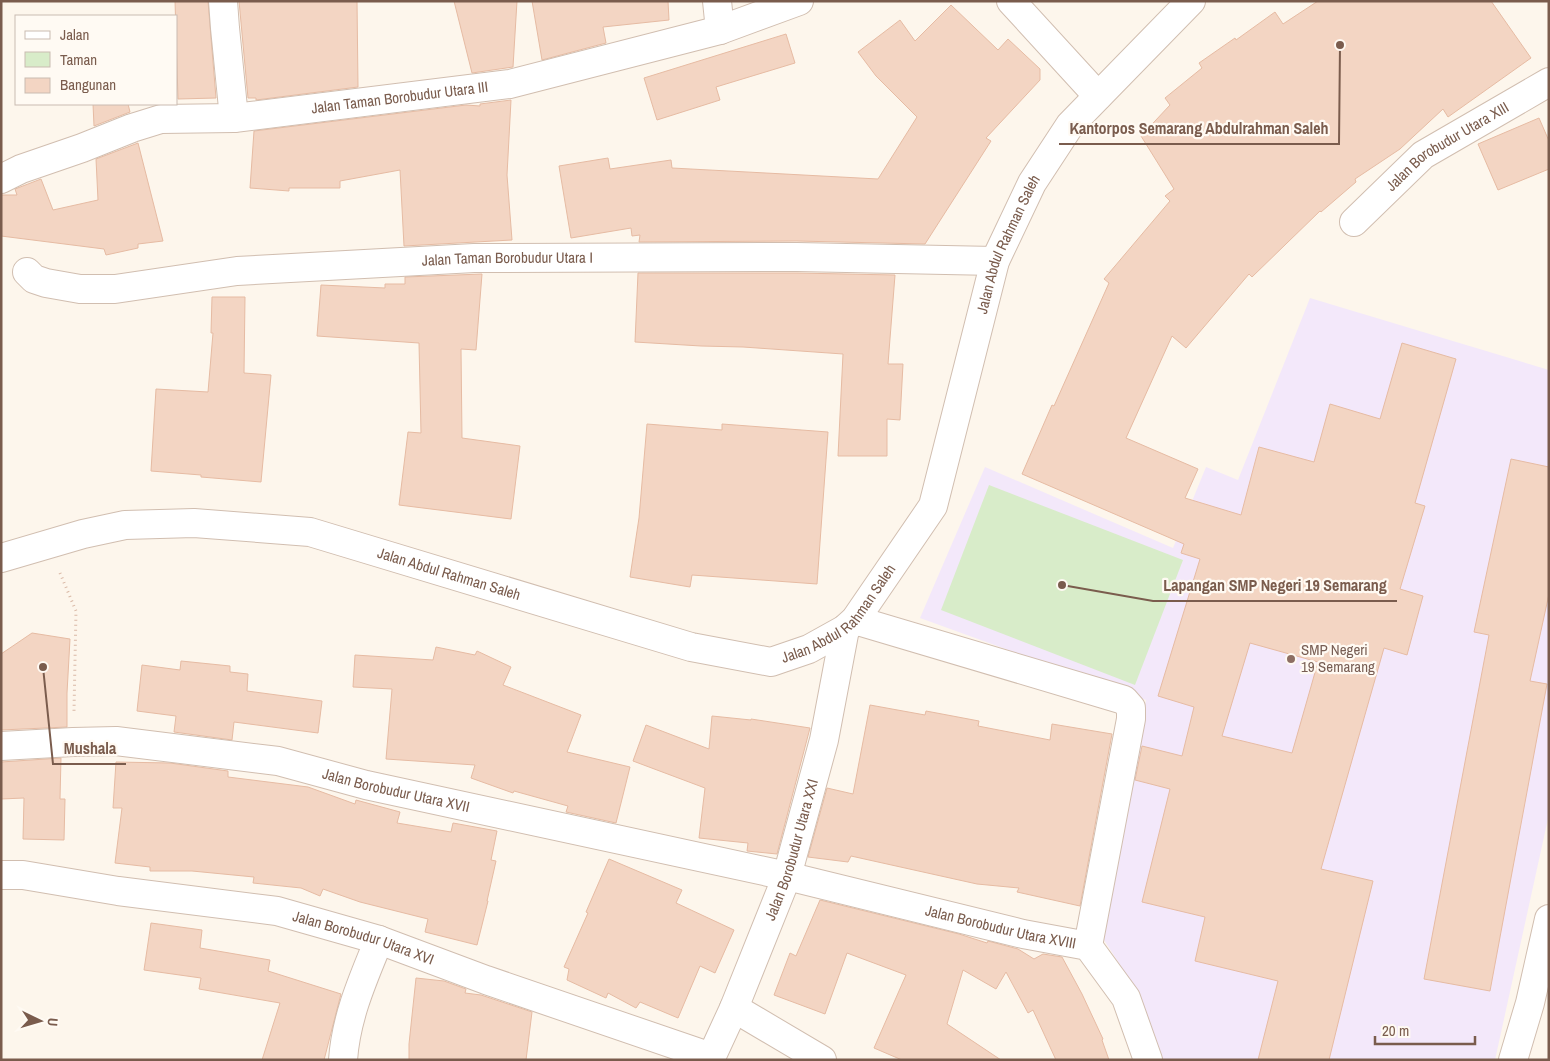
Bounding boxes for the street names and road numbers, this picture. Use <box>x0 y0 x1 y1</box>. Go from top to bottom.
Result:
street label: Jalan Taman Borobudur Utara III <box>310 76 489 118</box>
street label: Jalan Borobudur Utara XIII <box>1381 96 1513 196</box>
street label: Jalan Abdul Rahman Saleh <box>971 170 1045 316</box>
street label: Jalan Taman Borobudur Utara I <box>421 247 593 271</box>
street label: Jalan Abdul Rahman Saleh <box>375 542 523 605</box>
street label: Jalan Abdul Rahman Saleh <box>778 560 900 668</box>
street label: Jalan Borobudur Utara XVII <box>320 763 472 817</box>
street label: Jalan Borobudur Utara XXI <box>759 777 823 923</box>
street label: Jalan Borobudur Utara XVIII <box>923 899 1078 954</box>
street label: Jalan Borobudur Utara XVI <box>290 905 437 970</box>

